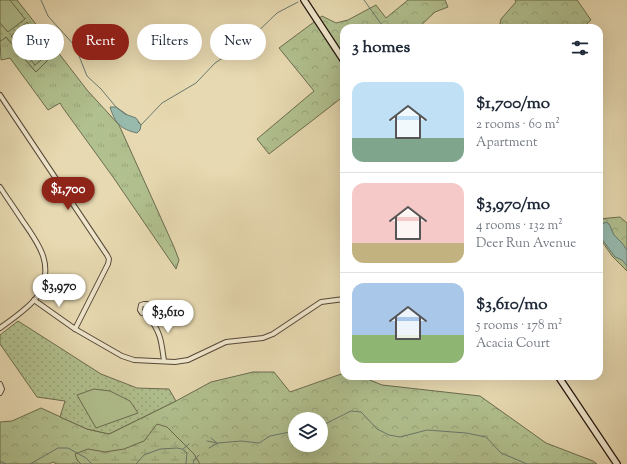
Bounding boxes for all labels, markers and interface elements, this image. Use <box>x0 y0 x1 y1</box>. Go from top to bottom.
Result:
chip: Buy <box>12 24 64 60</box>
chip: Rent <box>72 24 129 60</box>
chip: Filters <box>137 24 202 60</box>
chip: New <box>210 24 266 60</box>
text: 3 homes <box>352 36 410 60</box>
icon: filters <box>569 37 591 59</box>
text: $1,700/mo <box>476 92 550 116</box>
icon: home <box>384 98 432 146</box>
text: 2 rooms · 60 m² <box>476 116 560 134</box>
text: Apartment <box>476 134 537 152</box>
pin: $1,700 <box>35 177 101 211</box>
text: $1,700 <box>51 181 85 199</box>
text: $3,970/mo <box>476 193 550 217</box>
icon: home <box>384 199 432 247</box>
text: 4 rooms · 132 m² <box>476 217 563 235</box>
text: Deer Run Avenue <box>476 235 576 253</box>
pin: $3,970 <box>26 274 92 308</box>
text: $3,970 <box>42 278 76 296</box>
text: $3,610/mo <box>476 293 547 317</box>
icon: home <box>384 299 432 347</box>
pin: $3,610 <box>135 300 201 334</box>
text: $3,610 <box>152 304 184 322</box>
text: 5 rooms · 178 m² <box>476 317 562 335</box>
text: Acacia Court <box>476 335 550 353</box>
map controls <box>288 412 328 452</box>
button: layers <box>288 412 328 452</box>

